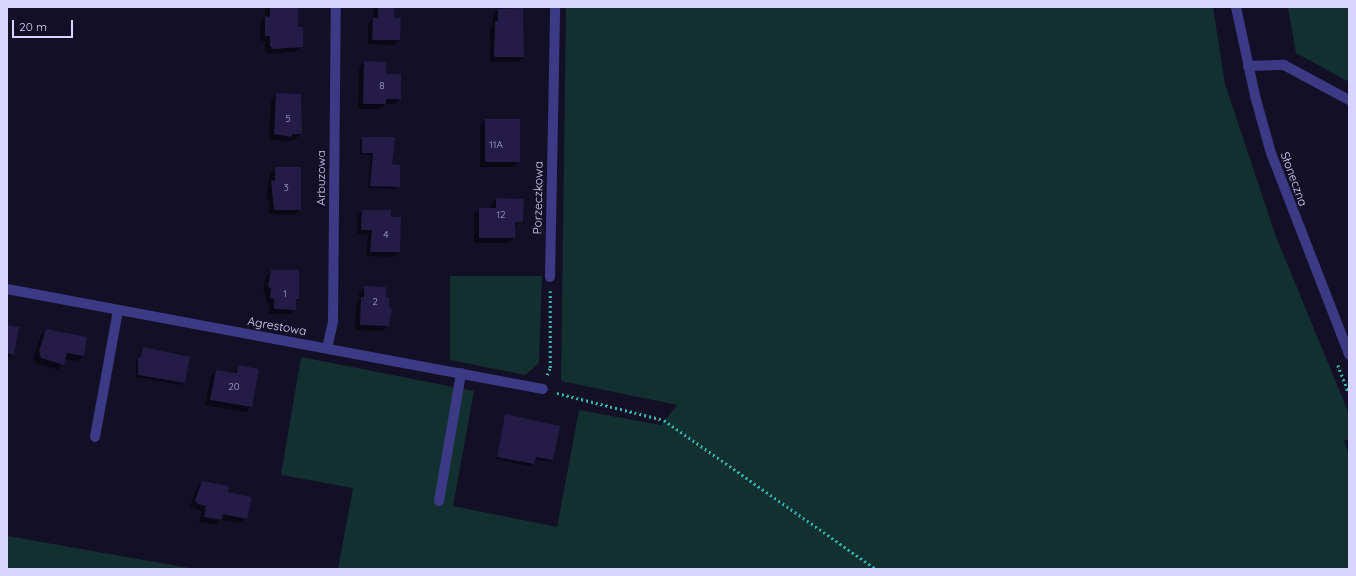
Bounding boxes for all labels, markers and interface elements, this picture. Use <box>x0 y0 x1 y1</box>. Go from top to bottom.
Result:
scale bar <box>14 12 75 38</box>
text: 20 m <box>19 19 47 34</box>
house number: 8 <box>379 80 385 92</box>
house number: 5 <box>285 113 291 125</box>
house number: 11A <box>489 139 503 151</box>
street label: Arbuzowa <box>314 150 328 206</box>
street label: Słoneczna <box>1278 150 1310 208</box>
street label: Porzeczkowa <box>530 161 546 235</box>
house number: 3 <box>283 182 289 194</box>
house number: 12 <box>496 209 506 221</box>
house number: 4 <box>383 229 389 241</box>
house number: 1 <box>283 288 287 300</box>
house number: 2 <box>372 296 378 308</box>
street label: Agrestowa <box>246 314 308 338</box>
house number: 20 <box>228 381 240 393</box>

